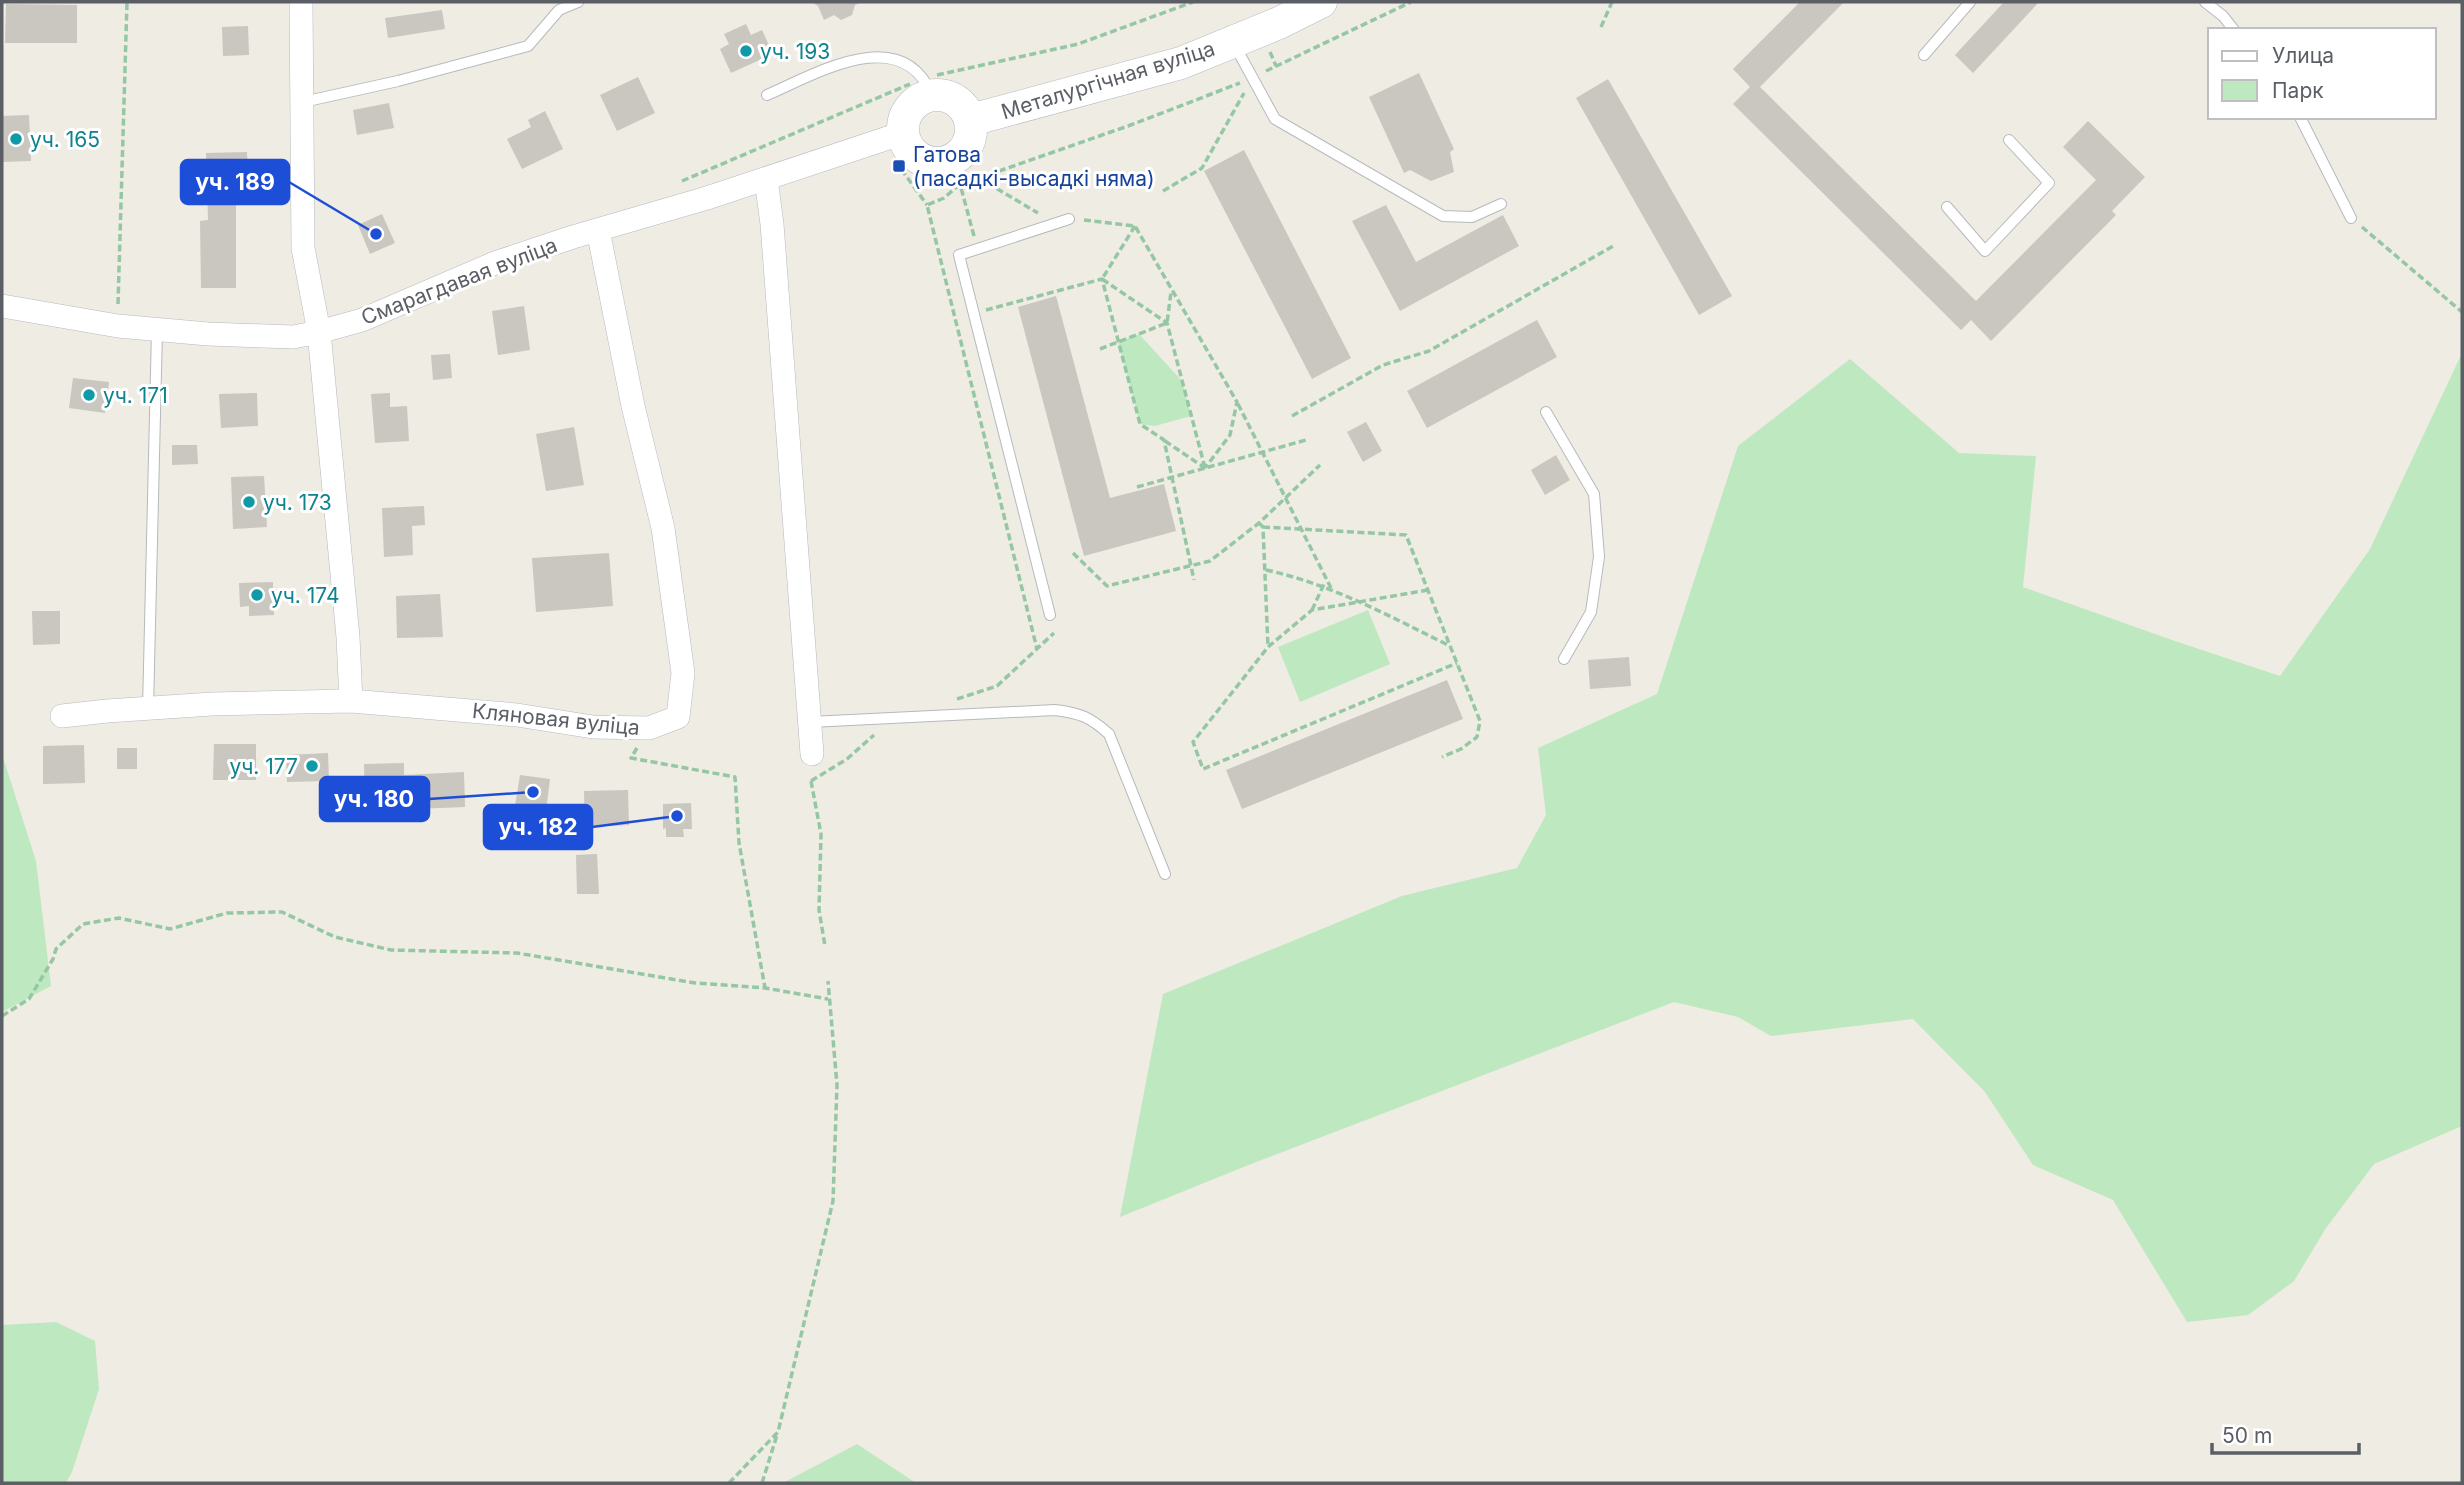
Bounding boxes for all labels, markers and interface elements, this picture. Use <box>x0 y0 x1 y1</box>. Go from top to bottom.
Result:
legend <box>2208 28 2436 119</box>
street label: Металургічная вуліца <box>998 36 1218 124</box>
place label: уч. 193 <box>760 39 830 64</box>
marker: уч. 193 <box>738 43 754 59</box>
text: Улица <box>2272 43 2334 68</box>
text: Парк <box>2272 78 2324 103</box>
place label: уч. 165 <box>30 127 100 152</box>
marker: уч. 165 <box>8 131 24 147</box>
place label: Гатова (пасадкі-высадкі няма) <box>913 142 1155 191</box>
marker: Гатова (пасадкі-высадкі няма) <box>891 158 907 174</box>
callout: уч. 189 <box>181 160 289 204</box>
text: уч. 189 <box>195 168 275 196</box>
street label: Смарагдавая вуліца <box>358 232 560 330</box>
place label: уч. 171 <box>103 383 168 408</box>
marker: уч. 171 <box>81 387 97 403</box>
place label: уч. 173 <box>263 490 332 515</box>
marker: уч. 173 <box>241 494 257 510</box>
place label: уч. 174 <box>271 583 340 608</box>
marker: уч. 174 <box>249 587 265 603</box>
street label: Кляновая вуліца <box>471 698 641 740</box>
place label: уч. 177 <box>229 754 298 779</box>
marker: уч. 177 <box>304 758 320 774</box>
callout: уч. 180 <box>320 777 429 821</box>
text: уч. 180 <box>334 785 414 813</box>
callout: уч. 182 <box>484 805 592 849</box>
text: уч. 182 <box>498 813 578 841</box>
scale bar <box>2212 1412 2359 1456</box>
text: 50 m <box>2222 1423 2272 1448</box>

